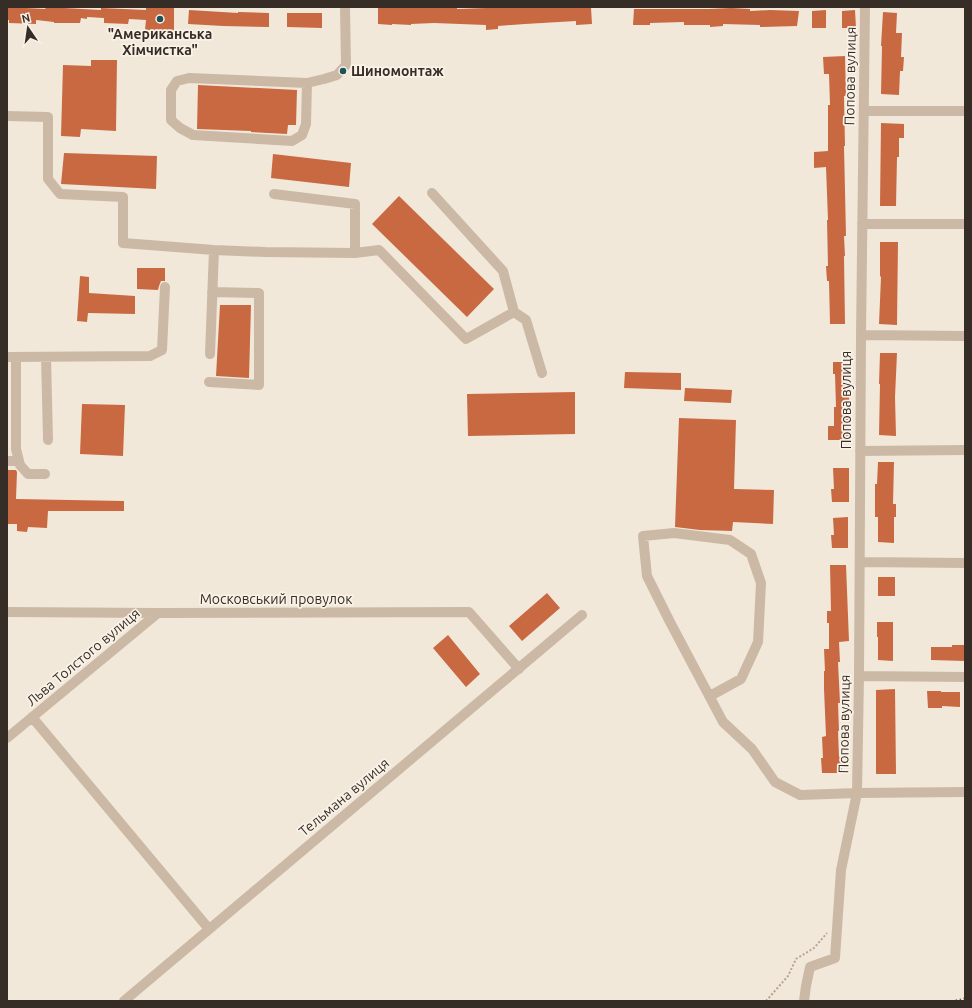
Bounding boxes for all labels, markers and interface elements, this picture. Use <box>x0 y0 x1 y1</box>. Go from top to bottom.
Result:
north arrow <box>8 8 48 48</box>
text: N <box>20 11 31 25</box>
marker: "Американська Хімчистка" <box>155 14 165 24</box>
place label: "Американська Хімчистка" <box>108 26 212 58</box>
street label: Попова вулиця <box>841 27 859 125</box>
place label: Шиномонтаж <box>351 63 444 79</box>
marker: Шиномонтаж <box>338 66 348 76</box>
street label: Попова вулиця <box>838 351 854 449</box>
street label: Московський провулок <box>200 591 352 607</box>
street label: Льва Толстого вулиця <box>23 605 143 709</box>
street label: Попова вулиця <box>835 675 853 773</box>
street label: Тельмана вулиця <box>296 755 392 839</box>

